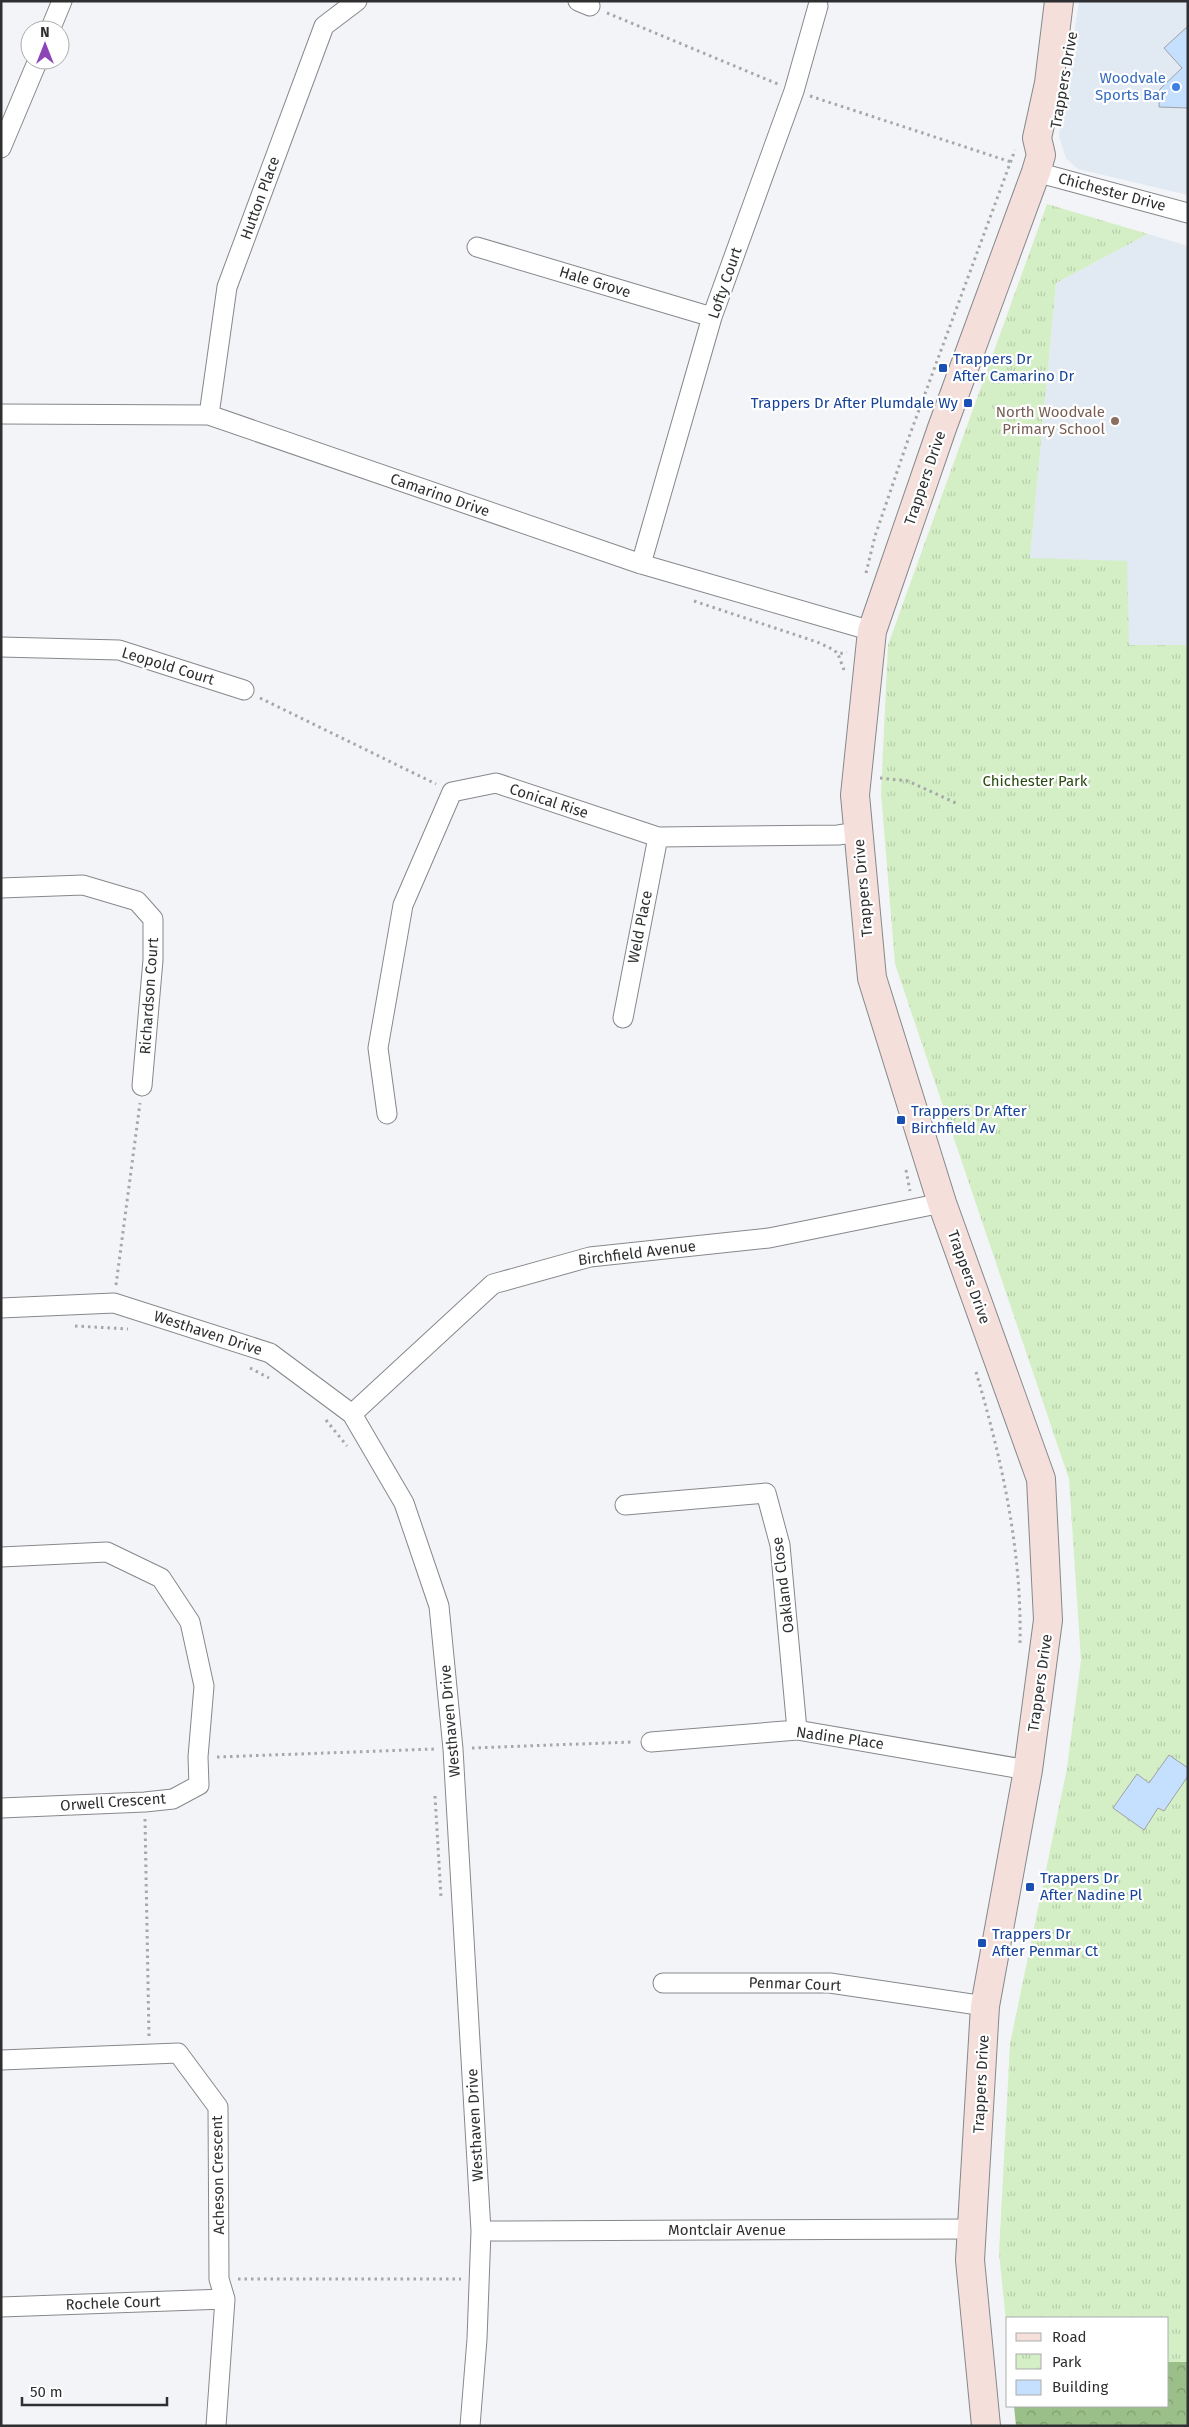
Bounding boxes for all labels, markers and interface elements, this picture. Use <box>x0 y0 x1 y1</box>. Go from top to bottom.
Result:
north arrow <box>20 20 70 70</box>
text: N <box>40 24 50 41</box>
street label: Trappers Drive <box>1047 30 1081 130</box>
place label: Woodvale Sports Bar <box>1095 69 1166 104</box>
marker: Woodvale Sports Bar <box>1170 81 1182 93</box>
street label: Hutton Place <box>237 154 283 242</box>
street label: Chichester Drive <box>1056 169 1168 215</box>
street label: Lofty Court <box>704 244 746 321</box>
street label: Hale Grove <box>557 263 633 301</box>
place label: Trappers Dr After Camarino Dr <box>953 350 1074 385</box>
marker: Trappers Dr After Camarino Dr <box>937 362 949 374</box>
place label: Trappers Dr After Plumdale Wy <box>751 394 959 412</box>
marker: Trappers Dr After Plumdale Wy <box>962 397 974 409</box>
place label: North Woodvale Primary School <box>996 403 1106 438</box>
marker: North Woodvale Primary School <box>1109 415 1121 427</box>
street label: Trappers Drive <box>900 429 950 527</box>
street label: Camarino Drive <box>388 470 492 520</box>
street label: Leopold Court <box>120 643 217 689</box>
park label: Chichester Park <box>982 772 1088 790</box>
street label: Conical Rise <box>507 780 591 822</box>
street label: Trappers Drive <box>850 838 876 938</box>
street label: Weld Place <box>624 889 656 965</box>
street label: Richardson Court <box>136 936 162 1055</box>
place label: Trappers Dr After Birchfield Av <box>911 1102 1027 1137</box>
marker: Trappers Dr After Birchfield Av <box>895 1114 907 1126</box>
street label: Trappers Drive <box>944 1228 994 1326</box>
street label: Birchfield Avenue <box>577 1237 697 1269</box>
street label: Westhaven Drive <box>151 1307 265 1359</box>
street label: Oakland Close <box>768 1536 798 1634</box>
street label: Trappers Drive <box>1024 1633 1056 1733</box>
street label: Westhaven Drive <box>436 1664 464 1778</box>
street label: Nadine Place <box>795 1723 885 1753</box>
street label: Orwell Crescent <box>60 1789 167 1815</box>
place label: Trappers Dr After Nadine Pl <box>1040 1869 1143 1904</box>
marker: Trappers Dr After Nadine Pl <box>1024 1881 1036 1893</box>
place label: Trappers Dr After Penmar Ct <box>992 1925 1099 1960</box>
marker: Trappers Dr After Penmar Ct <box>976 1937 988 1949</box>
street label: Penmar Court <box>748 1973 842 1995</box>
street label: Trappers Drive <box>969 2034 993 2134</box>
street label: Westhaven Drive <box>463 2068 487 2182</box>
street label: Acheson Crescent <box>208 2115 228 2235</box>
street label: Montclair Avenue <box>668 2221 786 2239</box>
street label: Rochele Court <box>65 2292 161 2314</box>
legend <box>1006 2317 1169 2407</box>
text: Road <box>1052 2328 1087 2346</box>
text: Park <box>1052 2353 1082 2371</box>
scale bar <box>22 2374 168 2406</box>
text: Building <box>1052 2378 1108 2396</box>
text: 50 m <box>30 2383 63 2401</box>

